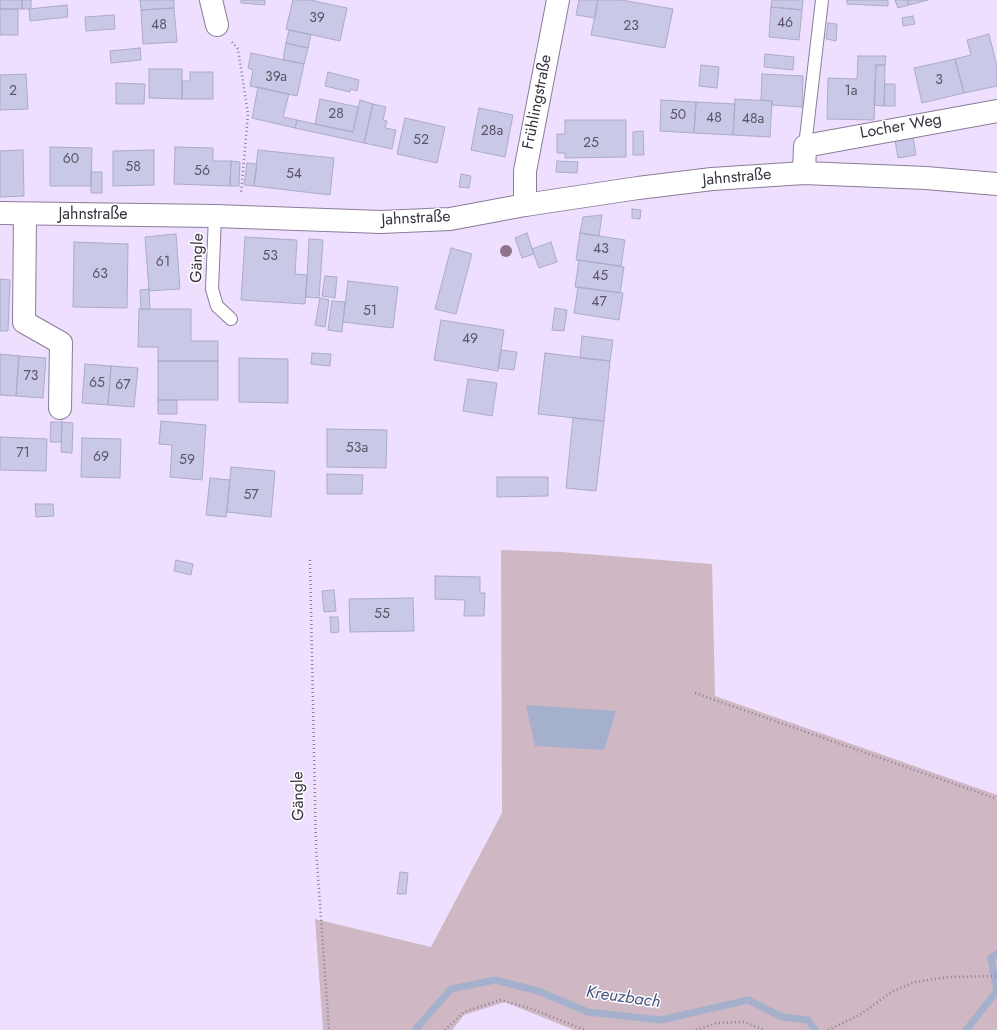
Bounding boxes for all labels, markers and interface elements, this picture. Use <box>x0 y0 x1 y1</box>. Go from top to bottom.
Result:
house number: 39 <box>309 11 325 27</box>
house number: 46 <box>777 16 793 32</box>
house number: 48 <box>151 18 167 34</box>
house number: 23 <box>623 19 639 35</box>
street label: Frühlingstraße <box>519 53 557 151</box>
house number: 39a <box>265 70 287 86</box>
house number: 3 <box>935 73 943 89</box>
house number: 2 <box>9 84 17 100</box>
house number: 1a <box>844 84 858 100</box>
house number: 28 <box>328 107 344 123</box>
house number: 50 <box>670 108 686 124</box>
street label: Locher Weg <box>859 110 943 144</box>
house number: 48 <box>706 111 722 127</box>
house number: 48a <box>742 112 764 128</box>
house number: 28a <box>481 124 503 140</box>
house number: 52 <box>413 133 429 149</box>
house number: 25 <box>583 136 599 152</box>
house number: 60 <box>63 152 79 168</box>
house number: 58 <box>125 160 141 176</box>
house number: 56 <box>194 164 210 180</box>
street label: Jahnstraße <box>702 165 772 191</box>
house number: 54 <box>286 167 302 183</box>
street label: Jahnstraße <box>58 205 128 225</box>
street label: Jahnstraße <box>381 208 451 230</box>
street label: Gängle <box>188 233 208 283</box>
house number: 43 <box>593 242 609 258</box>
house number: 53 <box>262 249 278 265</box>
house number: 61 <box>156 255 170 271</box>
house number: 63 <box>92 267 108 283</box>
house number: 45 <box>592 269 608 285</box>
house number: 47 <box>591 295 607 311</box>
house number: 51 <box>363 304 377 320</box>
house number: 49 <box>462 332 478 348</box>
house number: 73 <box>24 369 38 385</box>
house number: 65 <box>89 376 105 392</box>
house number: 67 <box>115 378 131 394</box>
house number: 53a <box>346 441 368 457</box>
house number: 71 <box>16 446 30 462</box>
house number: 69 <box>93 450 109 466</box>
house number: 59 <box>179 453 195 469</box>
house number: 57 <box>243 488 259 504</box>
house number: 55 <box>374 607 390 623</box>
street label: Gängle <box>289 771 309 821</box>
water label: Kreuzbach <box>585 983 661 1013</box>

